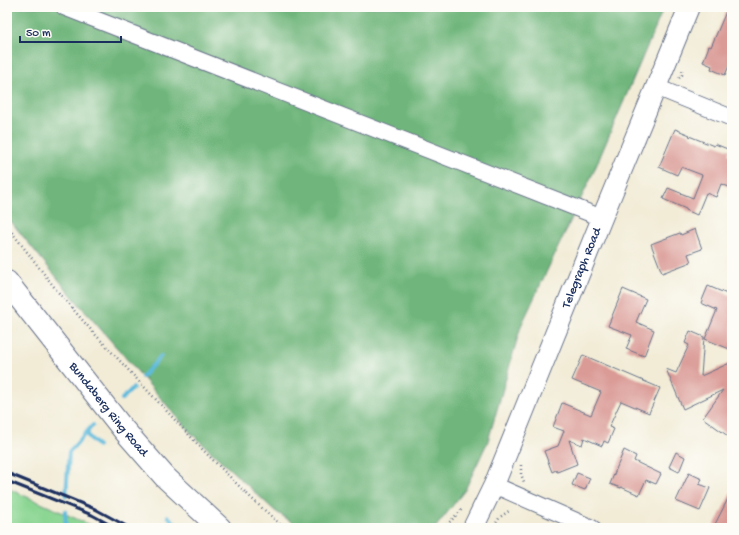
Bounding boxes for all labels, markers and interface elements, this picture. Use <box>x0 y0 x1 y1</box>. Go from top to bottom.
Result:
scale bar <box>20 18 121 44</box>
text: 50 m <box>26 27 51 41</box>
street label: Telegraph Road <box>558 224 605 311</box>
street label: Bundaberg Ring Road <box>65 359 152 461</box>

